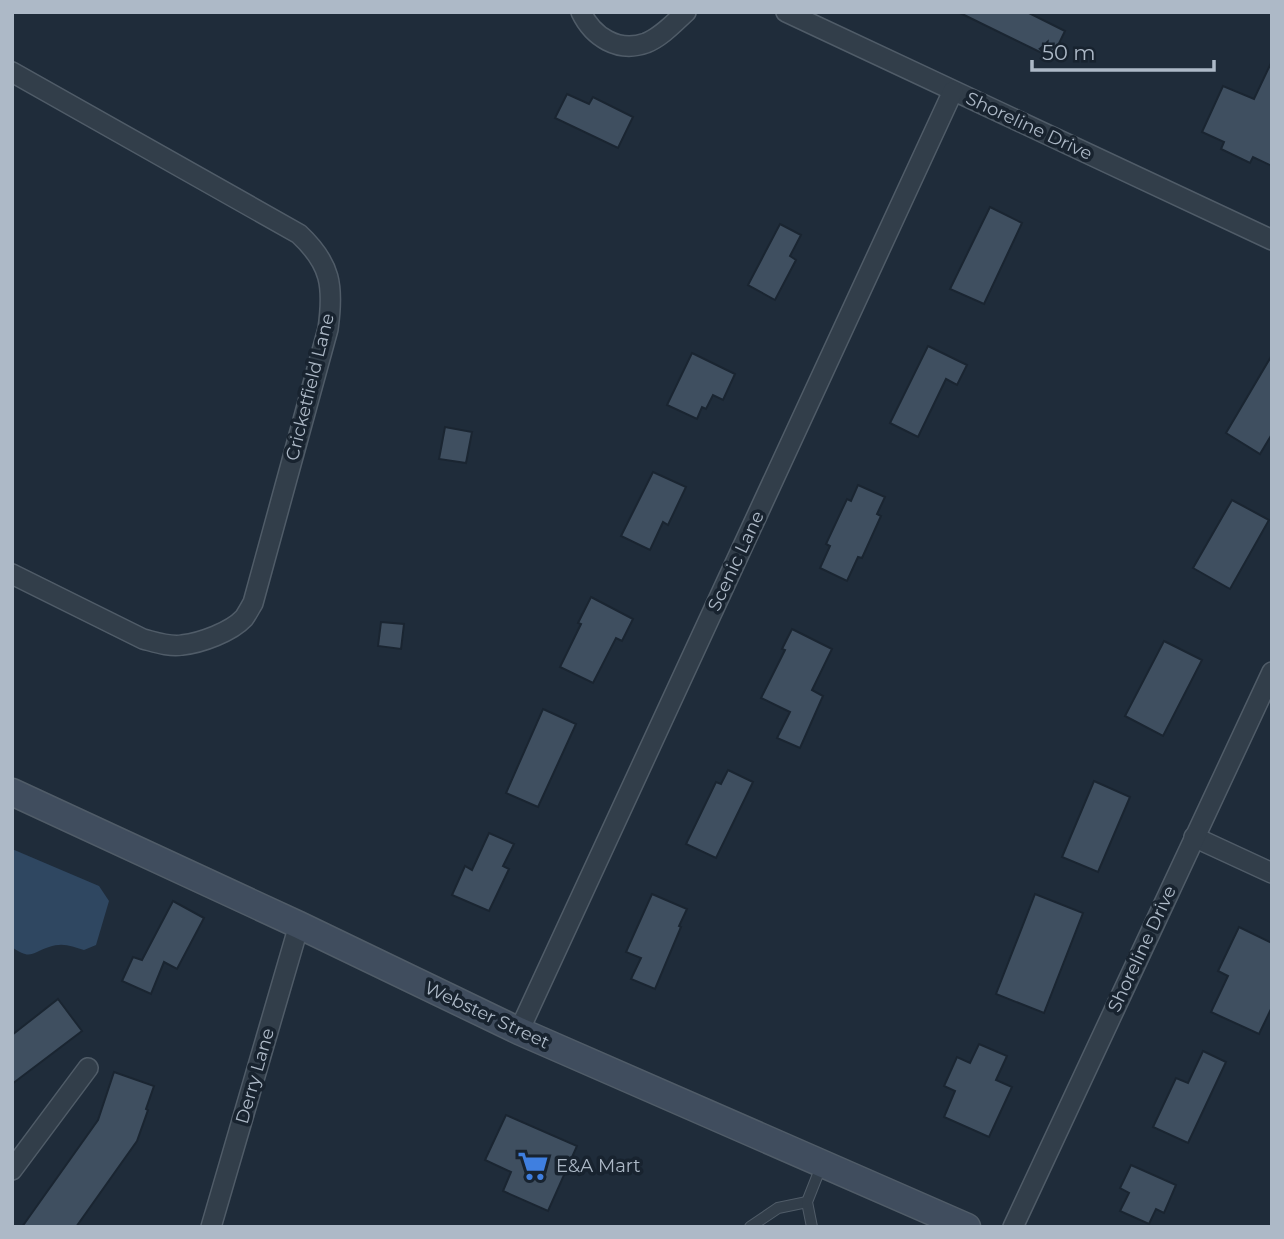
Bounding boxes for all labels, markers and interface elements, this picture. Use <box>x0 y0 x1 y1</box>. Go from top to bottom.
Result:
scale bar <box>1032 28 1214 72</box>
text: 50 m <box>1042 40 1096 65</box>
street label: Shoreline Drive <box>962 87 1096 165</box>
street label: Cricketfield Lane <box>281 311 339 463</box>
street label: Scenic Lane <box>703 507 769 615</box>
street label: Shoreline Drive <box>1103 882 1181 1016</box>
street label: Webster Street <box>421 976 553 1054</box>
street label: Derry Lane <box>231 1025 279 1126</box>
supermarket icon: E&A Mart <box>516 1149 550 1183</box>
place label: E&A Mart <box>556 1155 641 1177</box>

